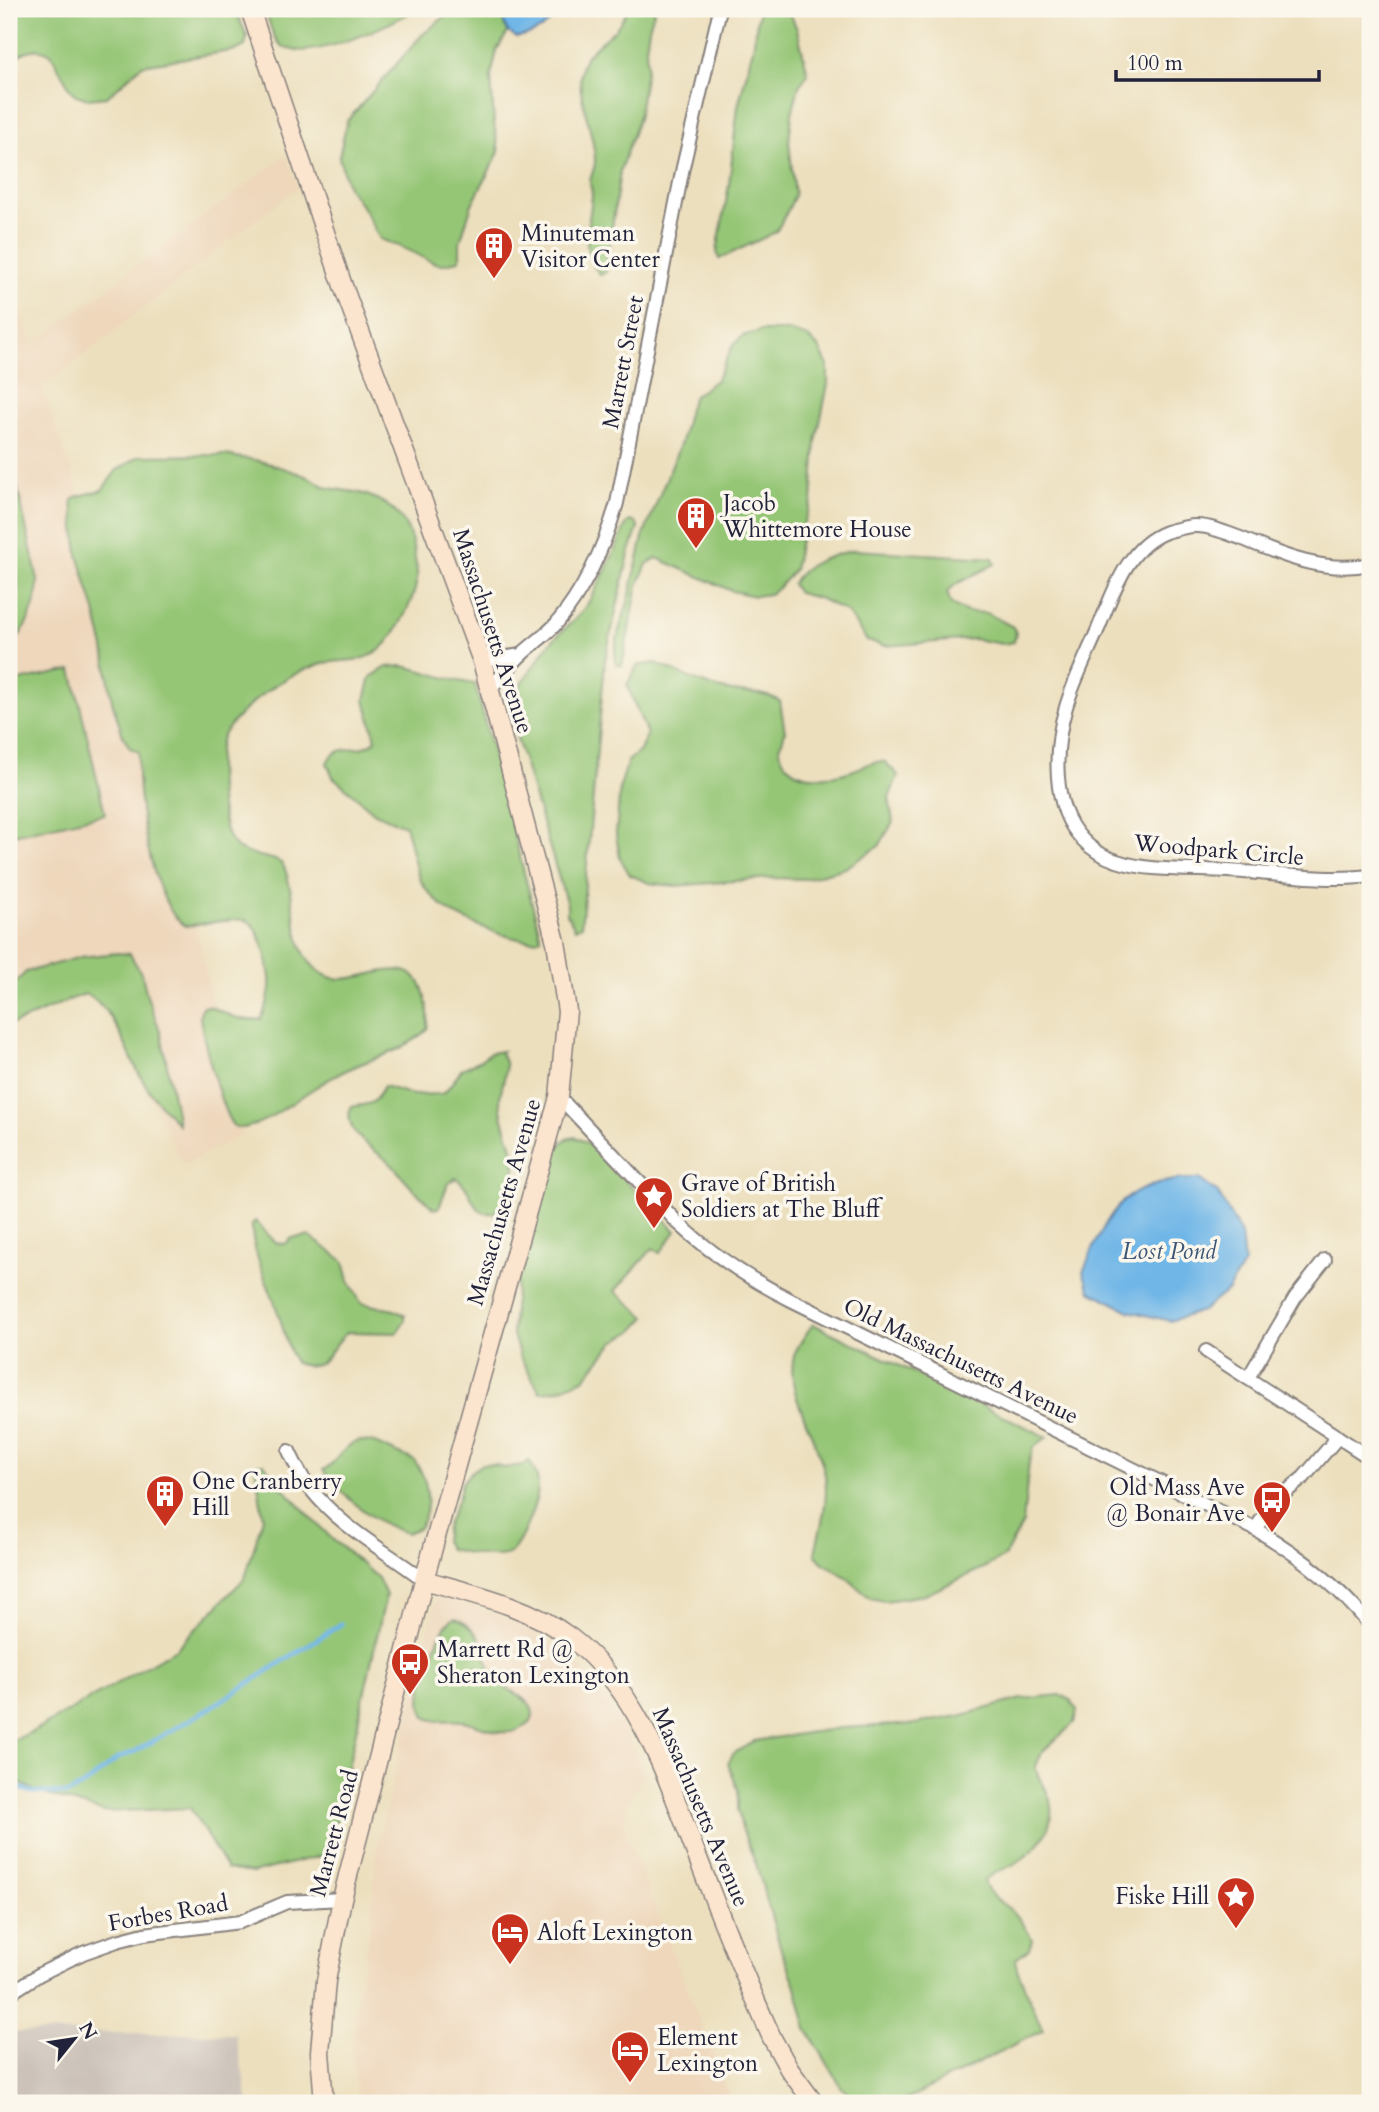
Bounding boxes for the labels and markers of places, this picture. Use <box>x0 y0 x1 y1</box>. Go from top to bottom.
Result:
place label: Minuteman Visitor Center <box>521 218 661 275</box>
building icon: Minuteman Visitor Center <box>473 225 515 280</box>
place label: Jacob Whittemore House <box>720 488 912 545</box>
building icon: Jacob Whittemore House <box>675 495 717 550</box>
place label: Grave of British Soldiers at The Bluff <box>681 1168 884 1225</box>
place icon: Grave of British Soldiers at The Bluff <box>633 1175 675 1230</box>
place label: One Cranberry Hill <box>192 1466 342 1523</box>
place label: Old Mass Ave @ Bonair Ave <box>1106 1472 1245 1529</box>
building icon: One Cranberry Hill <box>144 1473 186 1528</box>
bus stop icon: Old Mass Ave @ Bonair Ave <box>1251 1479 1293 1534</box>
place label: Marrett Rd @ Sheraton Lexington <box>437 1634 630 1691</box>
bus stop icon: Marrett Rd @ Sheraton Lexington <box>389 1641 431 1696</box>
place icon: Fiske Hill <box>1215 1875 1257 1930</box>
place label: Fiske Hill <box>1115 1881 1209 1912</box>
hotel icon: Aloft Lexington <box>489 1911 531 1966</box>
place label: Aloft Lexington <box>537 1917 693 1948</box>
place label: Element Lexington <box>657 2022 758 2079</box>
hotel icon: Element Lexington <box>609 2029 651 2084</box>

